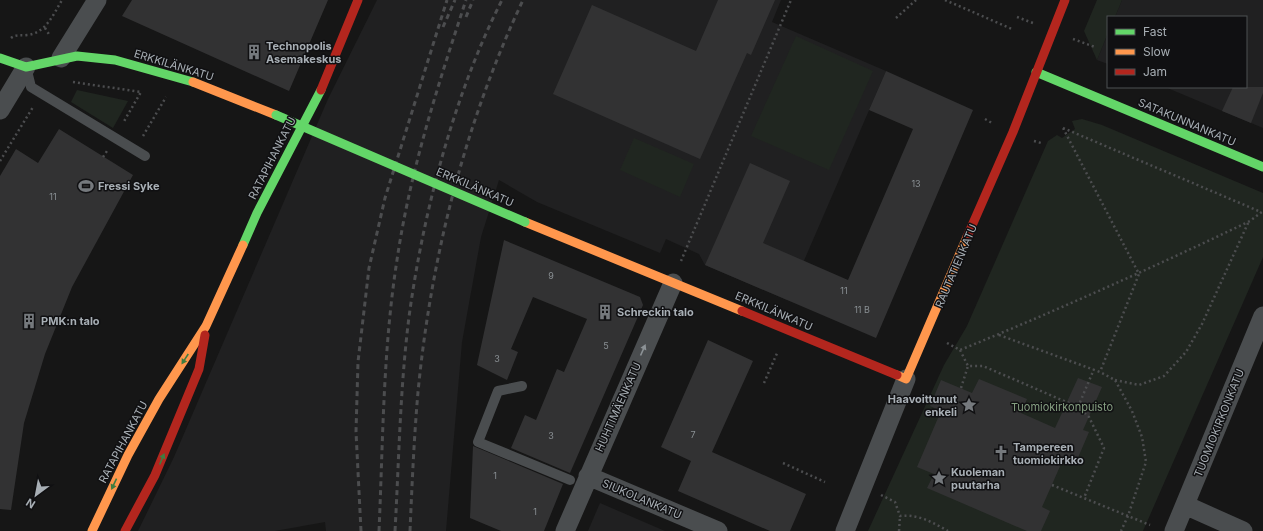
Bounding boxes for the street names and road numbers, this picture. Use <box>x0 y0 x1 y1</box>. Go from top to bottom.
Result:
street label: ERKKILÄNKATU <box>132 46 216 84</box>
street label: SATAKUNNANKATU <box>1136 95 1238 149</box>
street label: RATAPIHANKATU <box>245 114 299 202</box>
street label: ERKKILÄNKATU <box>434 164 516 210</box>
street label: RAUTATIENKATU <box>932 222 980 310</box>
street label: ERKKILÄNKATU <box>733 288 815 334</box>
street label: HUHTIMÄENKATU <box>592 360 644 454</box>
street label: TUOMIOKIRKONKATU <box>1191 367 1247 479</box>
street label: RATAPIHANKATU <box>95 399 151 485</box>
street label: SIUKOLANKATU <box>600 476 684 522</box>

